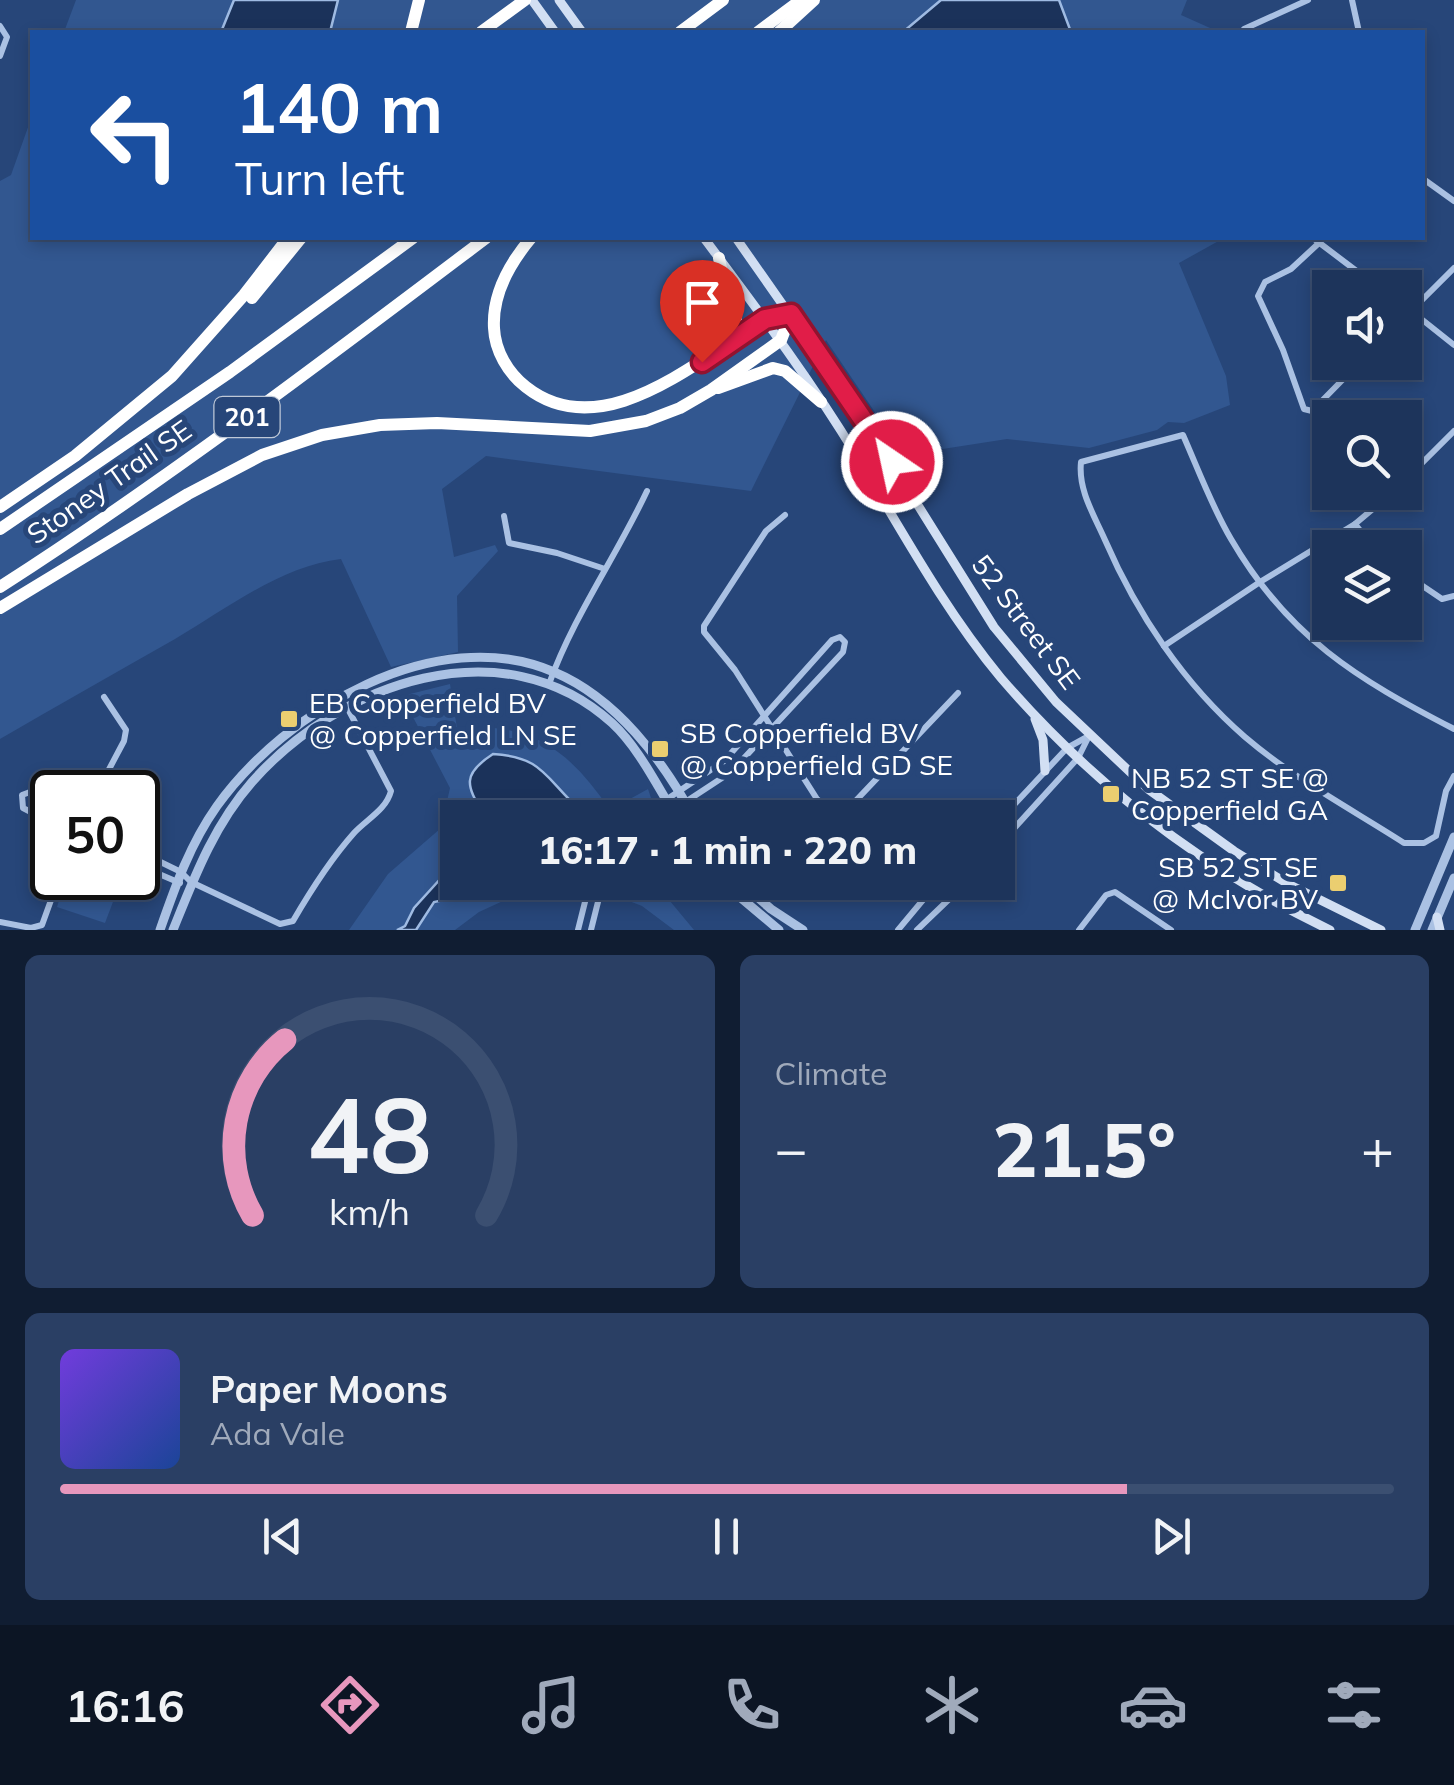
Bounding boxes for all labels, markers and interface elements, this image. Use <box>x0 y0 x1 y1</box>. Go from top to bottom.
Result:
text: 140 m <box>235 63 443 151</box>
icon: left <box>70 70 200 200</box>
text: Turn left <box>235 150 404 206</box>
pin <box>660 260 745 363</box>
map controls <box>1312 270 1422 640</box>
button: sound <box>1312 270 1422 380</box>
icon: arrive <box>675 275 730 330</box>
road number: 201 <box>214 397 280 437</box>
button: search <box>1312 400 1422 510</box>
position arrow <box>840 410 944 514</box>
street label: Stoney Trail SE <box>20 412 198 551</box>
button: layers <box>1312 530 1422 640</box>
street label: 52 Street SE <box>964 547 1088 696</box>
place label: EB Copperfield BV @ Copperfield LN SE <box>309 685 577 752</box>
marker: EB Copperfield BV @ Copperfield LN SE <box>278 708 300 730</box>
place label: SB Copperfield BV @ Copperfield GD SE <box>680 715 953 782</box>
marker: SB Copperfield BV @ Copperfield GD SE <box>649 738 671 760</box>
place label: NB 52 ST SE @ Copperfield GA <box>1131 760 1329 827</box>
speed limit sign: 50 <box>30 770 160 900</box>
marker: NB 52 ST SE @ Copperfield GA <box>1100 783 1122 805</box>
text: 16:17 · 1 min · 220 m <box>538 826 917 874</box>
place label: SB 52 ST SE @ McIvor BV <box>1152 849 1318 916</box>
marker: SB 52 ST SE @ McIvor BV <box>1327 872 1349 894</box>
text: Climate <box>775 1053 887 1093</box>
text: 48 <box>307 1068 432 1199</box>
text: 21.5° <box>993 1102 1176 1196</box>
text: − <box>775 1114 808 1183</box>
text: + <box>1361 1114 1394 1183</box>
text: km/h <box>329 1189 410 1234</box>
text: Paper Moons <box>210 1365 448 1413</box>
text: Ada Vale <box>210 1413 345 1453</box>
icon: previous <box>255 1509 310 1564</box>
icon: pause <box>699 1509 754 1564</box>
icon: next <box>1144 1509 1199 1564</box>
icon: directions <box>315 1670 385 1740</box>
icon: music <box>516 1670 586 1740</box>
icon: phone <box>717 1670 787 1740</box>
icon: climate <box>917 1670 987 1740</box>
icon: car <box>1118 1670 1188 1740</box>
icon: filters <box>1319 1670 1389 1740</box>
text: 16:16 <box>65 1677 185 1733</box>

